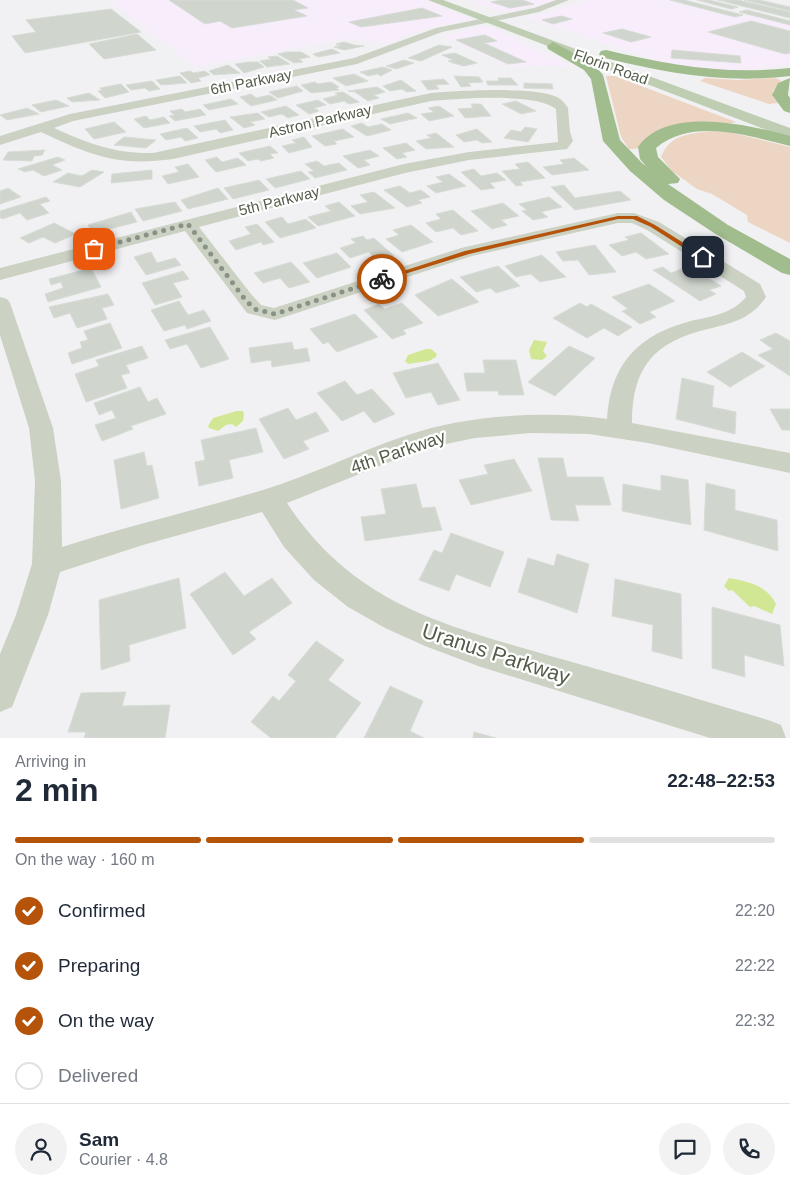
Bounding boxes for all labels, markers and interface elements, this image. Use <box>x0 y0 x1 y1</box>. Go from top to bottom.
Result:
street label: Florin Road <box>572 45 651 88</box>
street label: 6th Parkway <box>209 65 294 98</box>
street label: Astron Parkway <box>267 100 373 141</box>
street label: 5th Parkway <box>237 182 321 219</box>
pin <box>73 228 115 270</box>
icon: bag <box>80 235 108 263</box>
pin <box>682 236 724 278</box>
icon: home <box>689 243 717 271</box>
courier <box>357 254 407 304</box>
icon: bike <box>368 265 396 293</box>
street label: 4th Parkway <box>348 426 448 478</box>
street label: Uranus Parkway <box>419 619 573 688</box>
text: Arriving in <box>15 753 86 770</box>
text: 22:48–22:53 <box>667 770 775 791</box>
text: 2 min <box>15 772 99 808</box>
text: On the way · 160 m <box>15 851 155 868</box>
icon: check <box>15 897 43 925</box>
text: Confirmed <box>58 900 146 921</box>
text: 22:20 <box>735 902 775 919</box>
icon: check <box>15 952 43 980</box>
text: Preparing <box>58 955 140 976</box>
text: 22:22 <box>735 957 775 974</box>
icon: check <box>15 1007 43 1035</box>
text: On the way <box>58 1010 154 1031</box>
text: 22:32 <box>735 1012 775 1029</box>
text: Delivered <box>58 1065 138 1086</box>
button: person <box>15 1123 67 1175</box>
button: chat <box>659 1123 711 1175</box>
button: phone <box>723 1123 775 1175</box>
text: Sam <box>79 1129 119 1150</box>
text: Courier · 4.8 <box>79 1151 168 1168</box>

